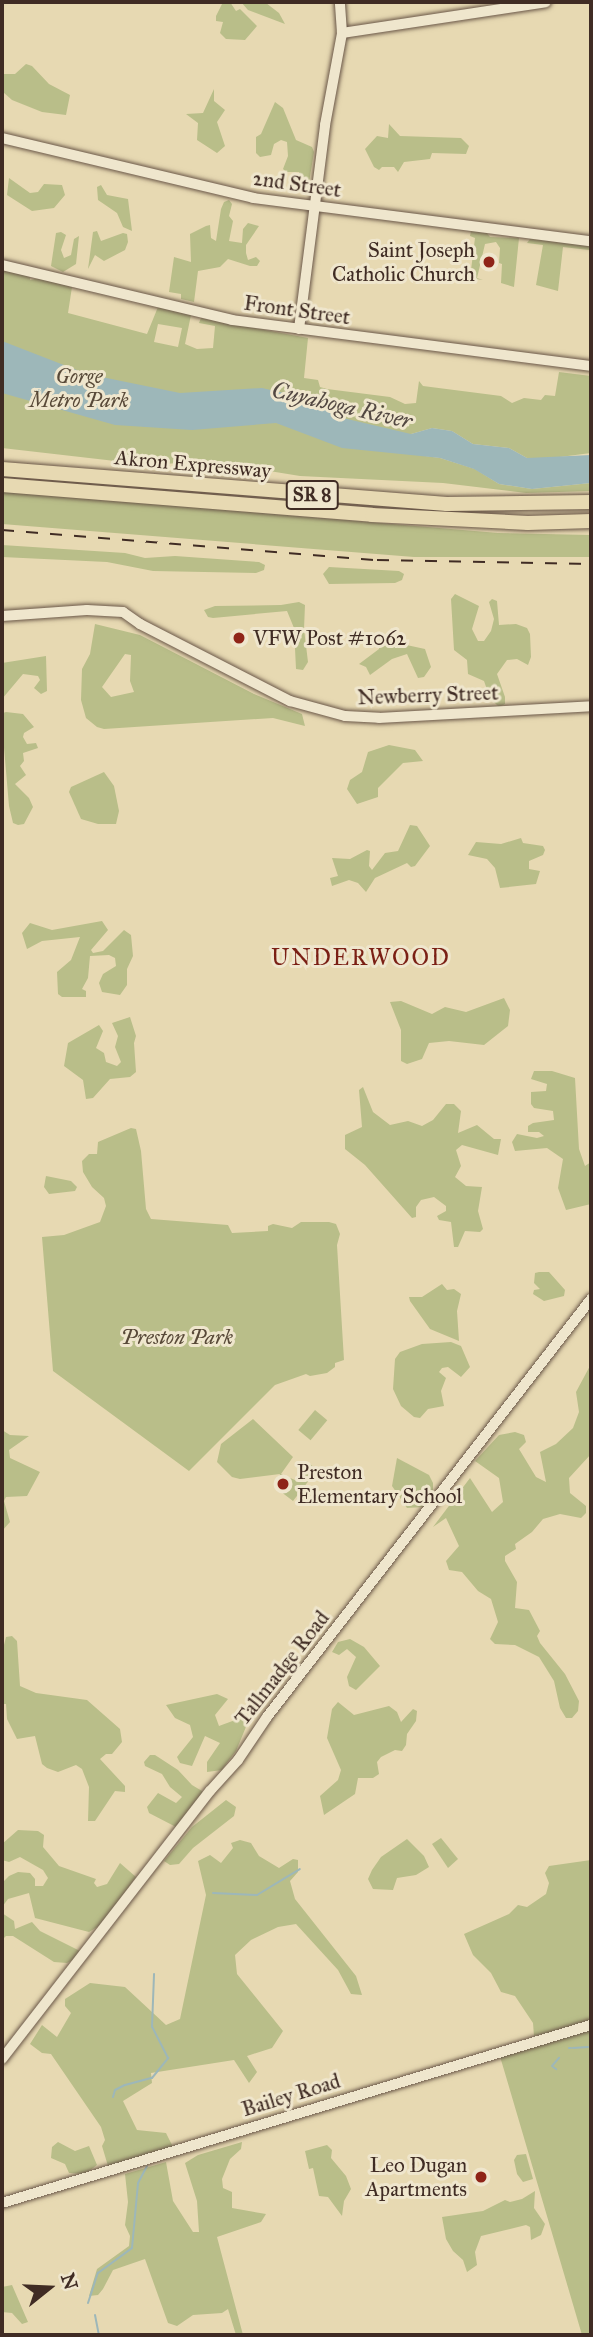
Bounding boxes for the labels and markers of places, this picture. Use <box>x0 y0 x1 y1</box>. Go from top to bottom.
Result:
place label: Saint Joseph Catholic Church <box>332 237 475 287</box>
marker: Saint Joseph Catholic Church <box>481 254 497 270</box>
place label: VFW Post #1062 <box>253 625 406 651</box>
marker: VFW Post #1062 <box>231 630 247 646</box>
place label: Preston Elementary School <box>297 1459 462 1509</box>
marker: Preston Elementary School <box>275 1476 291 1492</box>
place label: Leo Dugan Apartments <box>365 2152 467 2202</box>
marker: Leo Dugan Apartments <box>473 2169 489 2185</box>

